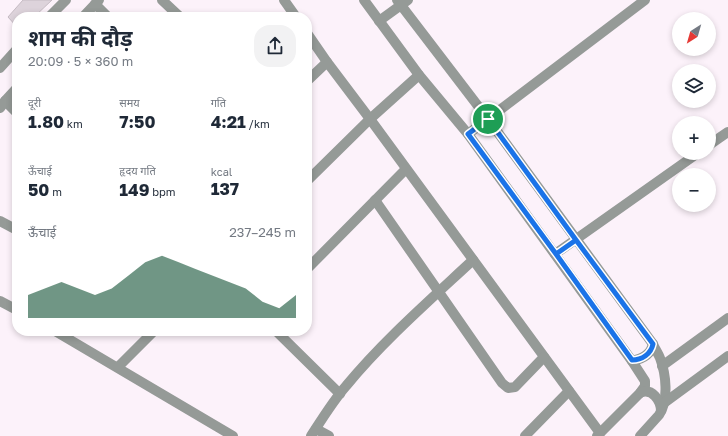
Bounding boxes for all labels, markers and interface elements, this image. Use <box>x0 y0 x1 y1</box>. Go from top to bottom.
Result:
north arrow <box>672 12 716 56</box>
map controls <box>672 12 716 212</box>
text: शाम की दौड़ <box>28 24 133 51</box>
button: share <box>254 25 296 67</box>
text: 20:09 · 5 × 360 m <box>28 53 133 69</box>
button: layers <box>672 64 716 108</box>
text: दूरी <box>28 96 41 109</box>
text: समय <box>119 96 140 109</box>
text: गति <box>211 96 226 109</box>
pin <box>471 102 505 136</box>
icon: arrive <box>477 108 499 130</box>
text: 1.80 <box>28 111 64 132</box>
text: 7:50 <box>119 111 155 132</box>
text: 4:21 <box>211 111 246 132</box>
button: + <box>672 116 716 160</box>
text: km <box>64 117 83 130</box>
text: /km <box>246 117 270 130</box>
text: ऊँचाई <box>28 164 52 177</box>
text: हृदय गति <box>119 164 156 177</box>
text: kcal <box>211 165 232 178</box>
button: − <box>672 168 716 212</box>
text: 137 <box>211 178 239 199</box>
text: 50 <box>28 179 49 200</box>
text: 149 <box>119 179 150 200</box>
text: m <box>49 185 62 198</box>
text: bpm <box>150 185 176 198</box>
text: ऊँचाई <box>28 224 56 240</box>
text: 237–245 m <box>229 224 296 240</box>

